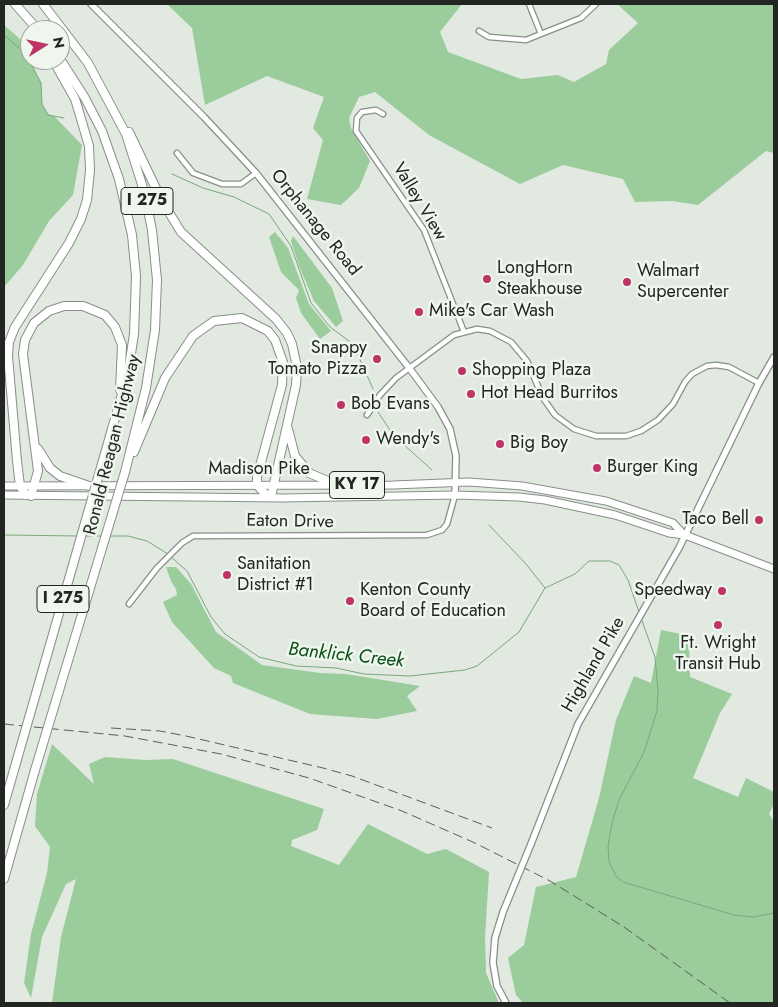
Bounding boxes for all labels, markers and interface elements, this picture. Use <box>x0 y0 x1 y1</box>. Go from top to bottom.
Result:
north arrow <box>20 20 70 70</box>
text: N <box>48 35 70 50</box>
street label: Valley View <box>387 159 451 245</box>
street label: Orphanage Road <box>266 165 364 281</box>
road number: I 275 <box>121 188 173 215</box>
place label: LongHorn Steakhouse <box>497 258 582 300</box>
place label: Walmart Supercenter <box>637 261 729 304</box>
marker: LongHorn Steakhouse <box>481 273 493 285</box>
marker: Walmart Supercenter <box>621 276 633 288</box>
place label: Mike's Car Wash <box>429 301 555 323</box>
marker: Mike's Car Wash <box>413 306 425 318</box>
place label: Snappy Tomato Pizza <box>268 338 367 380</box>
street label: Ronald Reagan Highway <box>80 352 146 538</box>
marker: Snappy Tomato Pizza <box>371 353 383 365</box>
place label: Shopping Plaza <box>472 360 591 382</box>
marker: Shopping Plaza <box>456 365 468 377</box>
place label: Hot Head Burritos <box>481 383 618 405</box>
marker: Hot Head Burritos <box>465 388 477 400</box>
place label: Bob Evans <box>351 394 430 416</box>
marker: Bob Evans <box>335 399 347 411</box>
place label: Wendy's <box>376 429 440 451</box>
place label: Big Boy <box>510 433 568 455</box>
marker: Wendy's <box>360 434 372 446</box>
marker: Big Boy <box>494 438 506 450</box>
place label: Burger King <box>607 457 698 479</box>
street label: Madison Pike <box>208 459 310 481</box>
marker: Burger King <box>591 462 603 474</box>
road number: KY 17 <box>330 472 384 498</box>
place label: Taco Bell <box>682 509 749 531</box>
street label: Eaton Drive <box>246 510 334 534</box>
marker: Taco Bell <box>753 514 765 526</box>
place label: Sanitation District #1 <box>237 554 314 596</box>
marker: Sanitation District #1 <box>221 569 233 581</box>
place label: Kenton County Board of Education <box>360 580 506 622</box>
place label: Speedway <box>634 580 712 602</box>
marker: Speedway <box>716 585 728 597</box>
road number: I 275 <box>37 586 89 612</box>
marker: Kenton County Board of Education <box>344 595 356 607</box>
street label: Highland Pike <box>558 613 630 717</box>
marker: Ft. Wright Transit Hub <box>712 619 724 631</box>
place label: Ft. Wright Transit Hub <box>675 633 761 676</box>
water label: Banklick Creek <box>287 639 405 673</box>

